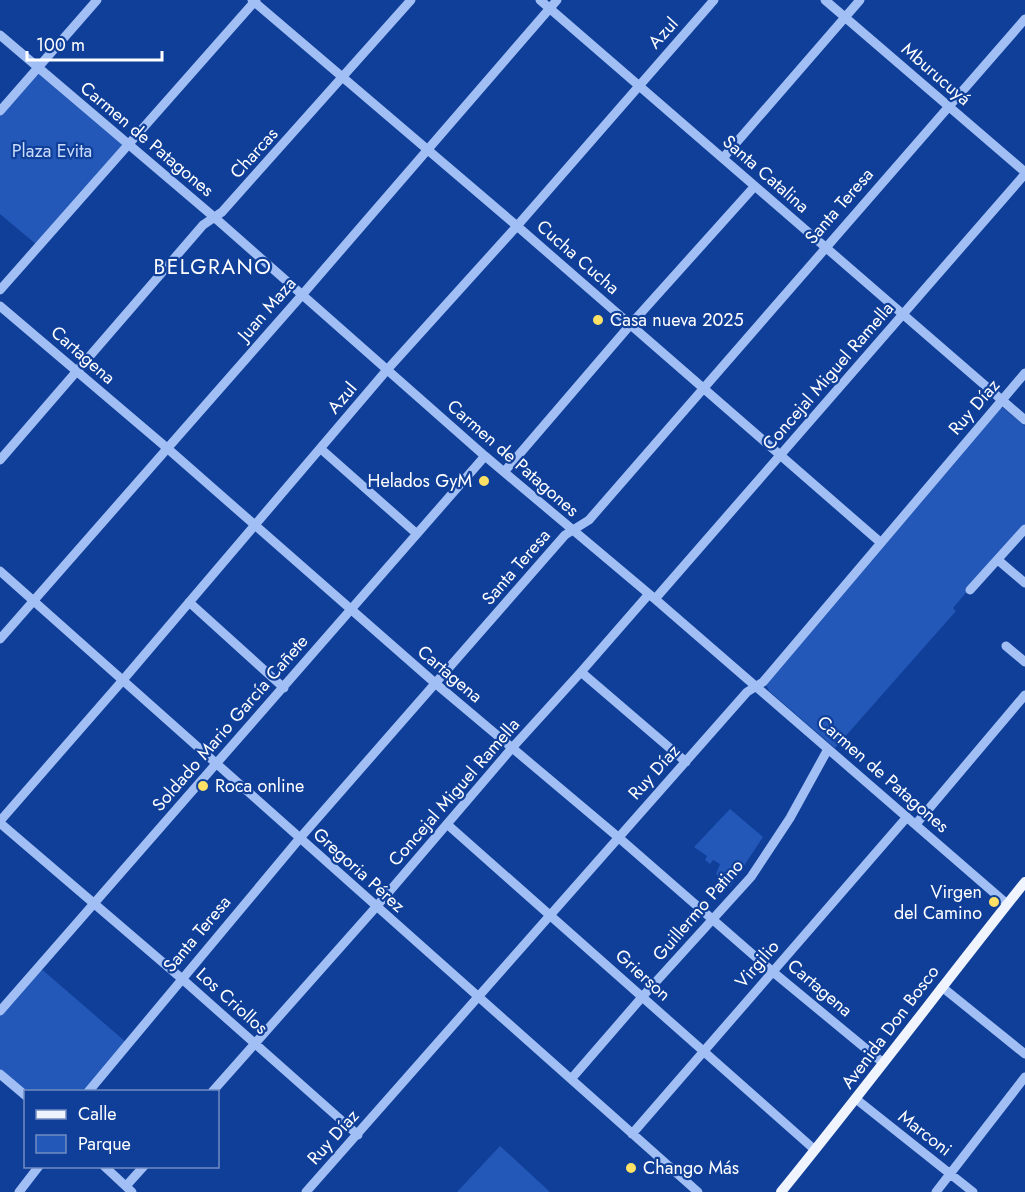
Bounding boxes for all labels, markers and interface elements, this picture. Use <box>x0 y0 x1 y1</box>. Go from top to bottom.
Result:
street label: Azul <box>642 11 684 55</box>
scale bar <box>27 24 162 62</box>
text: 100 m <box>36 32 85 58</box>
street label: Mburucuyá <box>896 36 976 112</box>
street label: Carmen de Patagones <box>75 75 219 203</box>
street label: Charcas <box>224 122 284 184</box>
street label: Santa Catalina <box>717 129 815 219</box>
park label: Plaza Evita <box>12 138 92 164</box>
street label: Santa Teresa <box>799 162 879 250</box>
street label: Cucha Cucha <box>531 214 625 300</box>
district label: BELGRANO <box>154 252 272 282</box>
street label: Juan Maza <box>230 271 302 348</box>
street label: Concejal Miguel Ramella <box>756 296 900 456</box>
place label: Casa nueva 2025 <box>610 307 744 333</box>
marker: Casa nueva 2025 <box>591 313 605 327</box>
street label: Cartagena <box>45 320 121 390</box>
street label: Ruy Díaz <box>942 373 1006 441</box>
street label: Azul <box>321 376 363 420</box>
street label: Carmen de Patagones <box>441 393 585 523</box>
place label: Helados GyM <box>368 468 472 494</box>
marker: Helados GyM <box>477 474 491 488</box>
street label: Santa Teresa <box>476 523 556 611</box>
street label: Soldado Mario García Cañete <box>146 629 314 817</box>
street label: Cartagena <box>412 639 488 709</box>
street label: Carmen de Patagones <box>811 709 955 839</box>
street label: Concejal Miguel Ramella <box>382 712 526 872</box>
street label: Ruy Díaz <box>622 738 686 805</box>
place label: Roca online <box>215 773 304 799</box>
marker: Roca online <box>196 779 210 793</box>
street label: Gregoria Pérez <box>307 822 411 919</box>
street label: Guillermo Patino <box>646 853 750 967</box>
place label: Virgen del Camino <box>894 879 982 926</box>
street label: Santa Teresa <box>157 890 237 978</box>
marker: Virgen del Camino <box>987 895 1001 909</box>
street label: Virgilio <box>729 934 785 994</box>
street label: Grierson <box>609 943 677 1007</box>
street label: Cartagena <box>782 953 858 1023</box>
street label: Avenida Don Bosco <box>835 960 945 1094</box>
street label: Los Criollos <box>190 962 274 1040</box>
legend <box>24 1090 219 1168</box>
text: Calle <box>78 1101 117 1127</box>
street label: Ruy Díaz <box>301 1103 365 1170</box>
street label: Marconi <box>893 1104 957 1162</box>
text: Parque <box>78 1131 131 1157</box>
place label: Chango Más <box>643 1155 739 1181</box>
marker: Chango Más <box>624 1161 638 1175</box>

